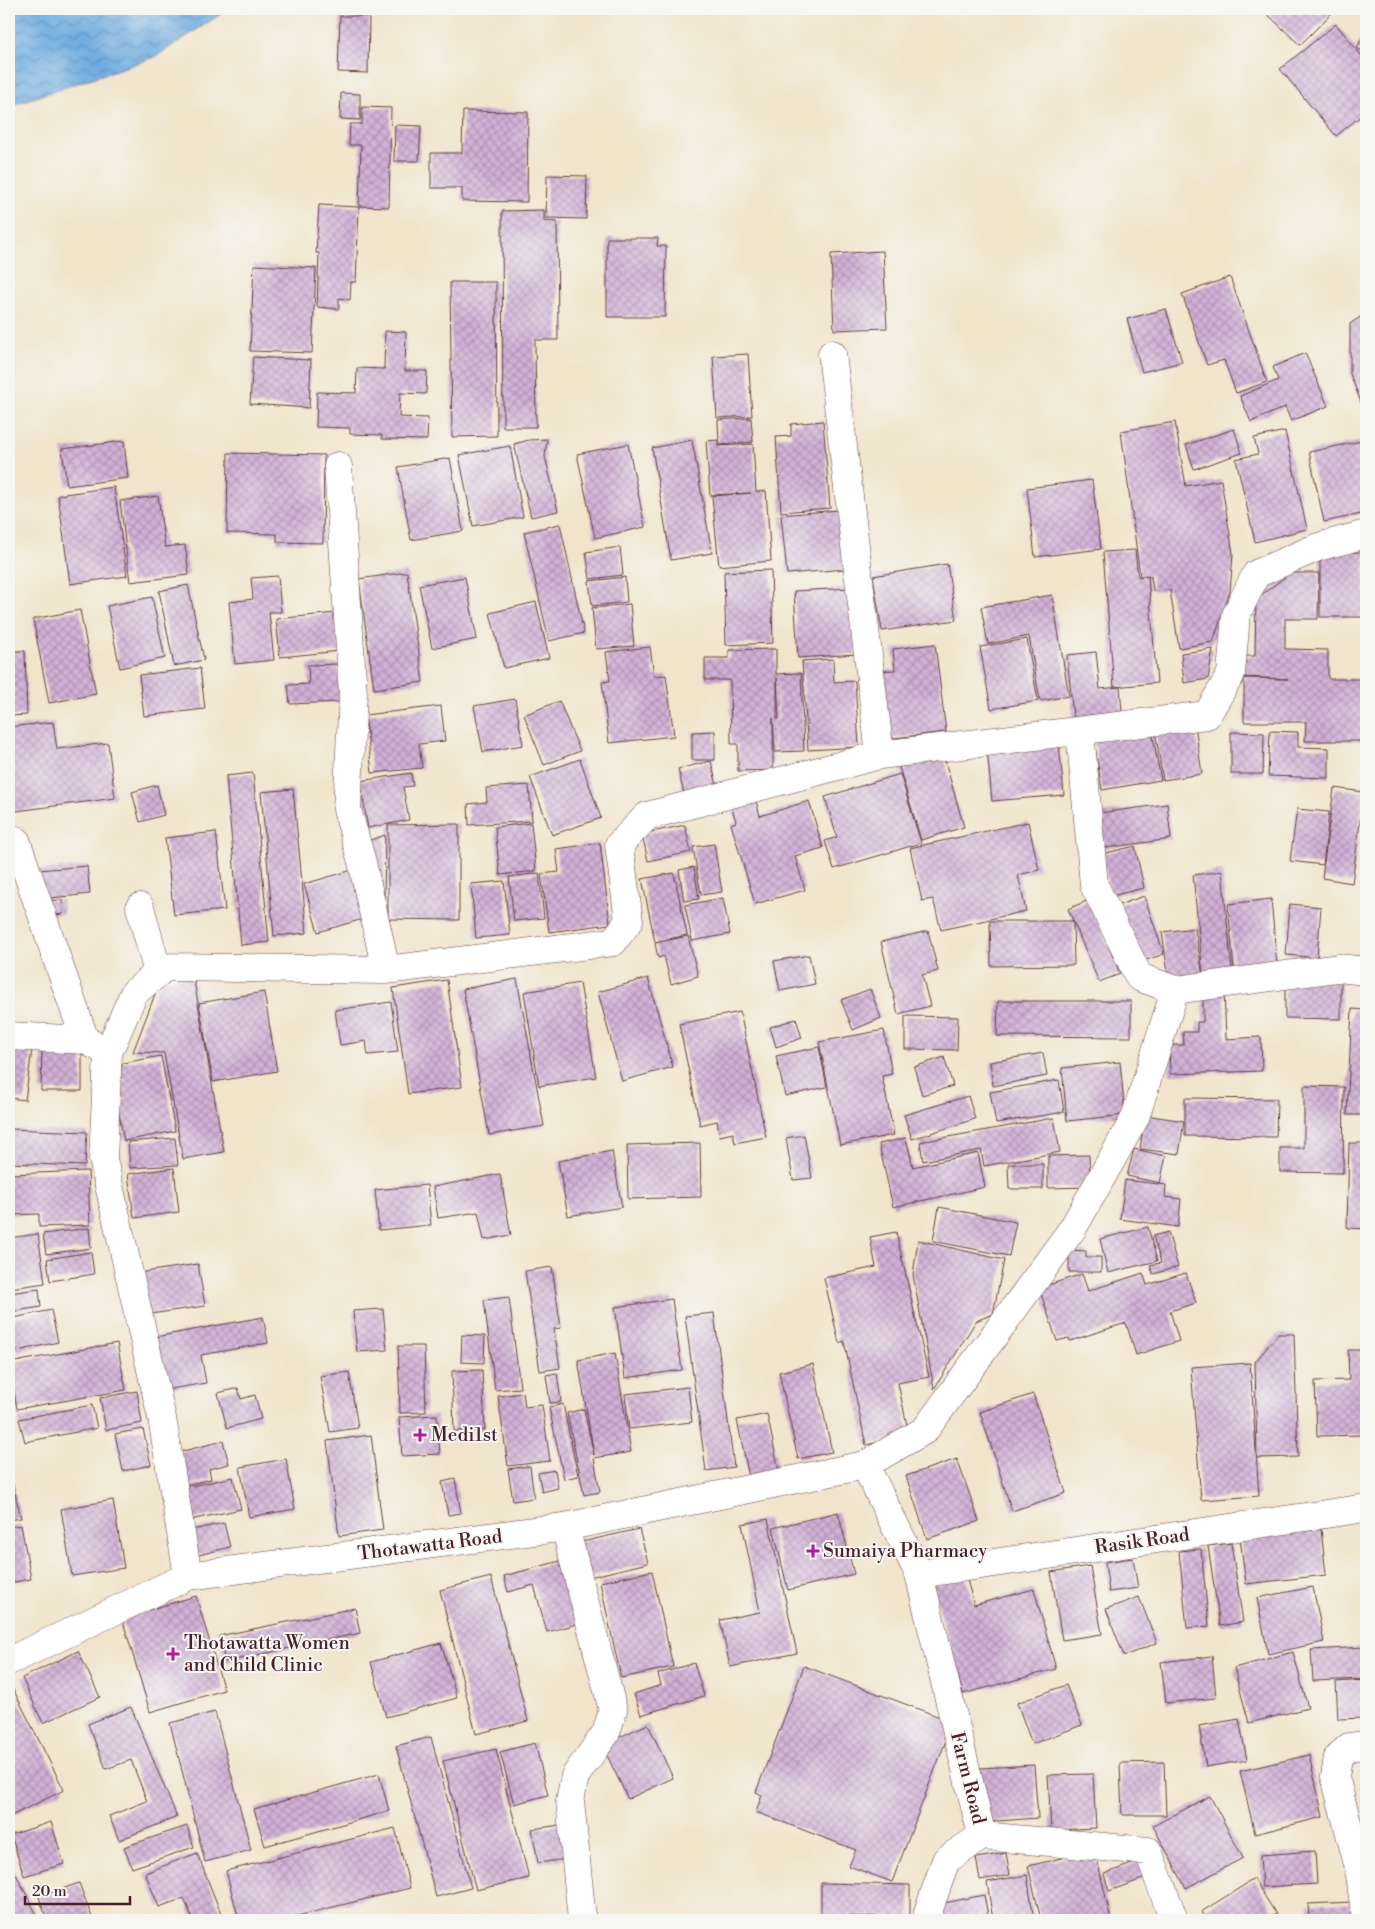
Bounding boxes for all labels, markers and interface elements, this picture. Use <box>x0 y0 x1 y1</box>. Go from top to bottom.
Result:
place label: Medi1st <box>431 1423 498 1447</box>
marker: Medi1st <box>413 1428 427 1442</box>
street label: Rasik Road <box>1093 1522 1191 1560</box>
street label: Thotawatta Road <box>356 1524 504 1566</box>
place label: Sumaiya Pharmacy <box>823 1539 988 1563</box>
marker: Sumaiya Pharmacy <box>807 1545 819 1557</box>
place label: Thotawatta Women and Child Clinic <box>184 1631 350 1677</box>
marker: Thotawatta Women and Child Clinic <box>166 1647 180 1661</box>
street label: Farm Road <box>945 1729 991 1827</box>
scale bar <box>25 1874 130 1906</box>
text: 20 m <box>32 1882 67 1901</box>

